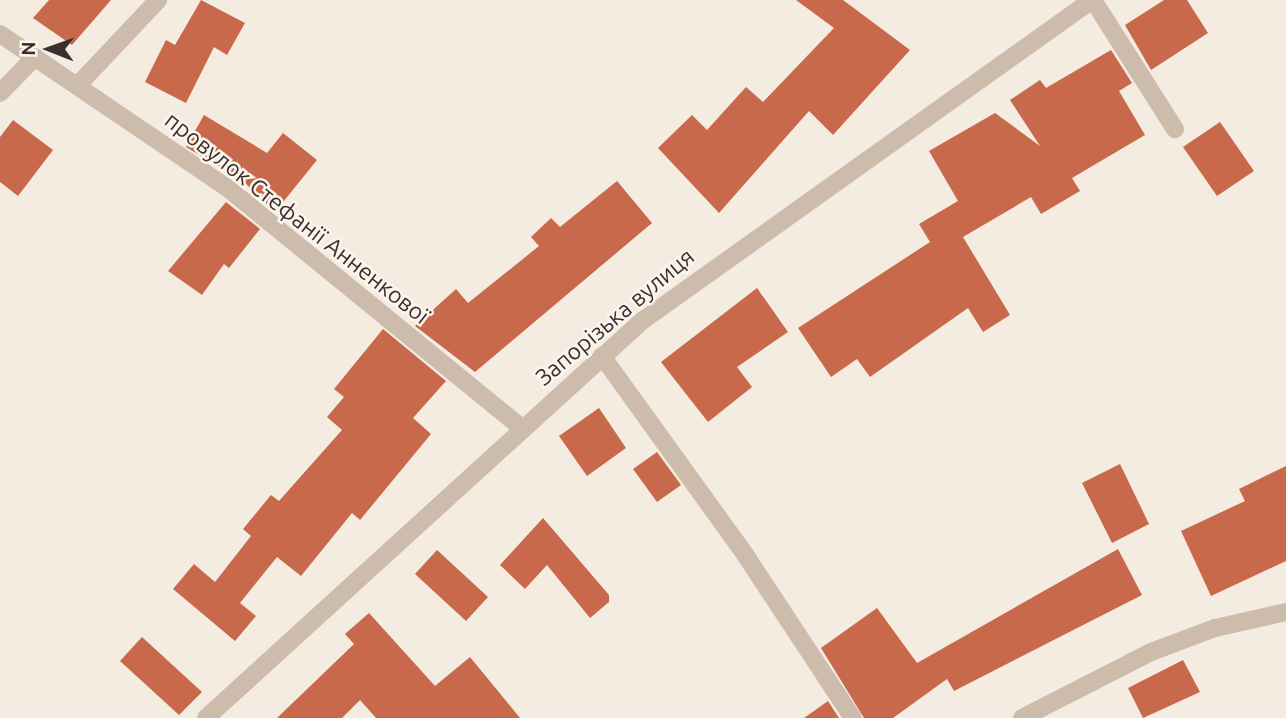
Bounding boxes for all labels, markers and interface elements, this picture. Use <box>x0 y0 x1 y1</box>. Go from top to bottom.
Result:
north arrow <box>14 14 84 84</box>
text: N <box>17 41 39 56</box>
street label: провулок Стефанії Анненкової <box>159 106 435 330</box>
street label: Запорізька вулиця <box>530 243 700 391</box>

